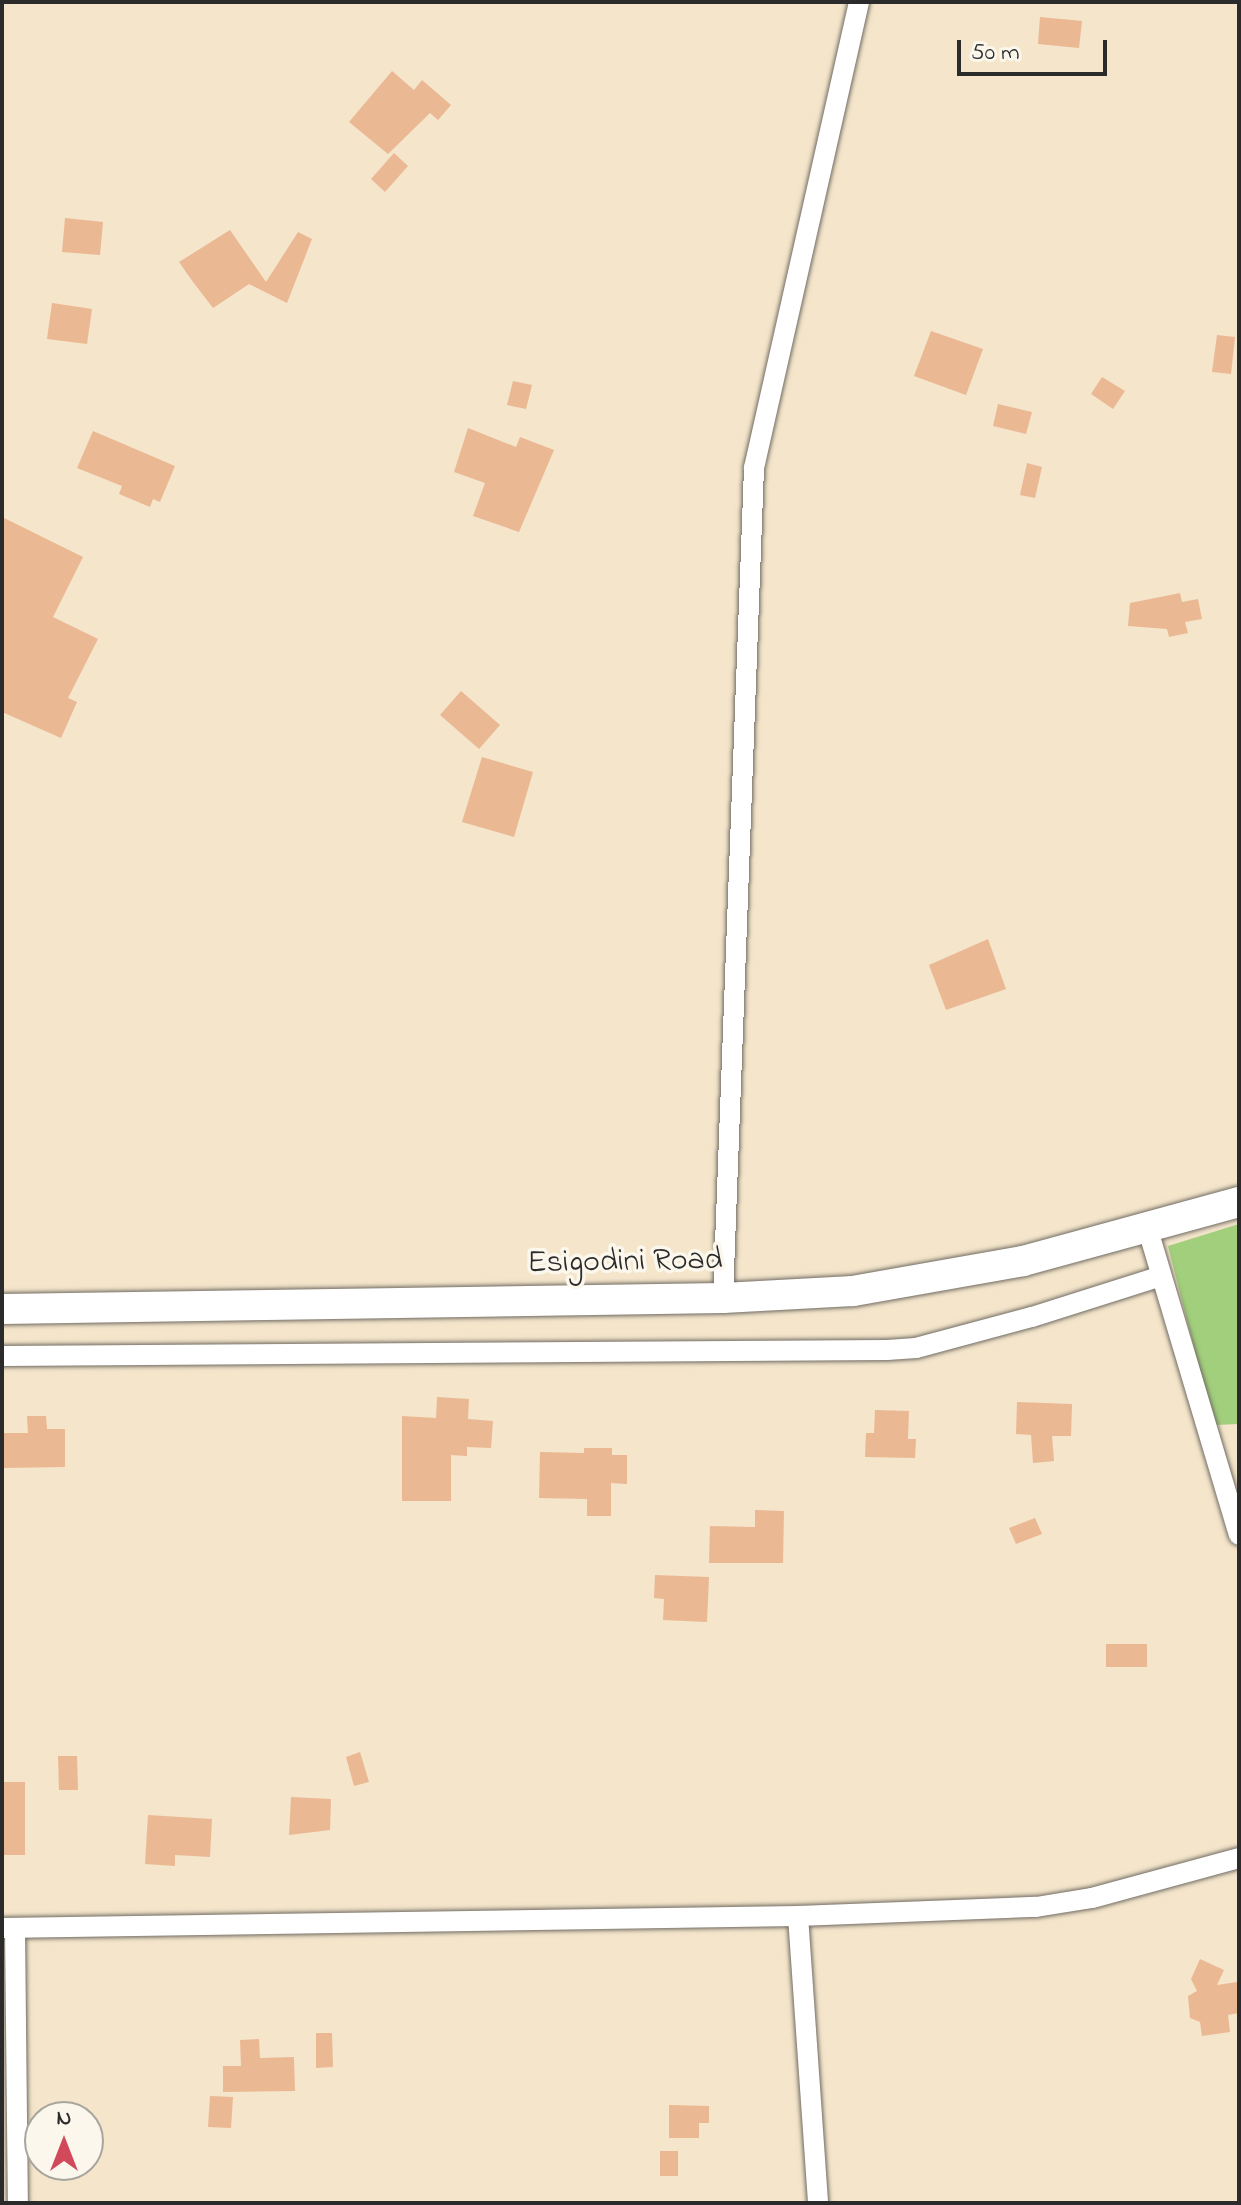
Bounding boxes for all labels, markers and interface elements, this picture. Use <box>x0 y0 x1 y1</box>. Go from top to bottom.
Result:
scale bar <box>961 24 1111 74</box>
text: 50 m <box>971 36 1020 71</box>
street label: Esigodini Road <box>527 1242 723 1284</box>
north arrow <box>24 2101 104 2181</box>
text: N <box>57 2103 71 2135</box>

